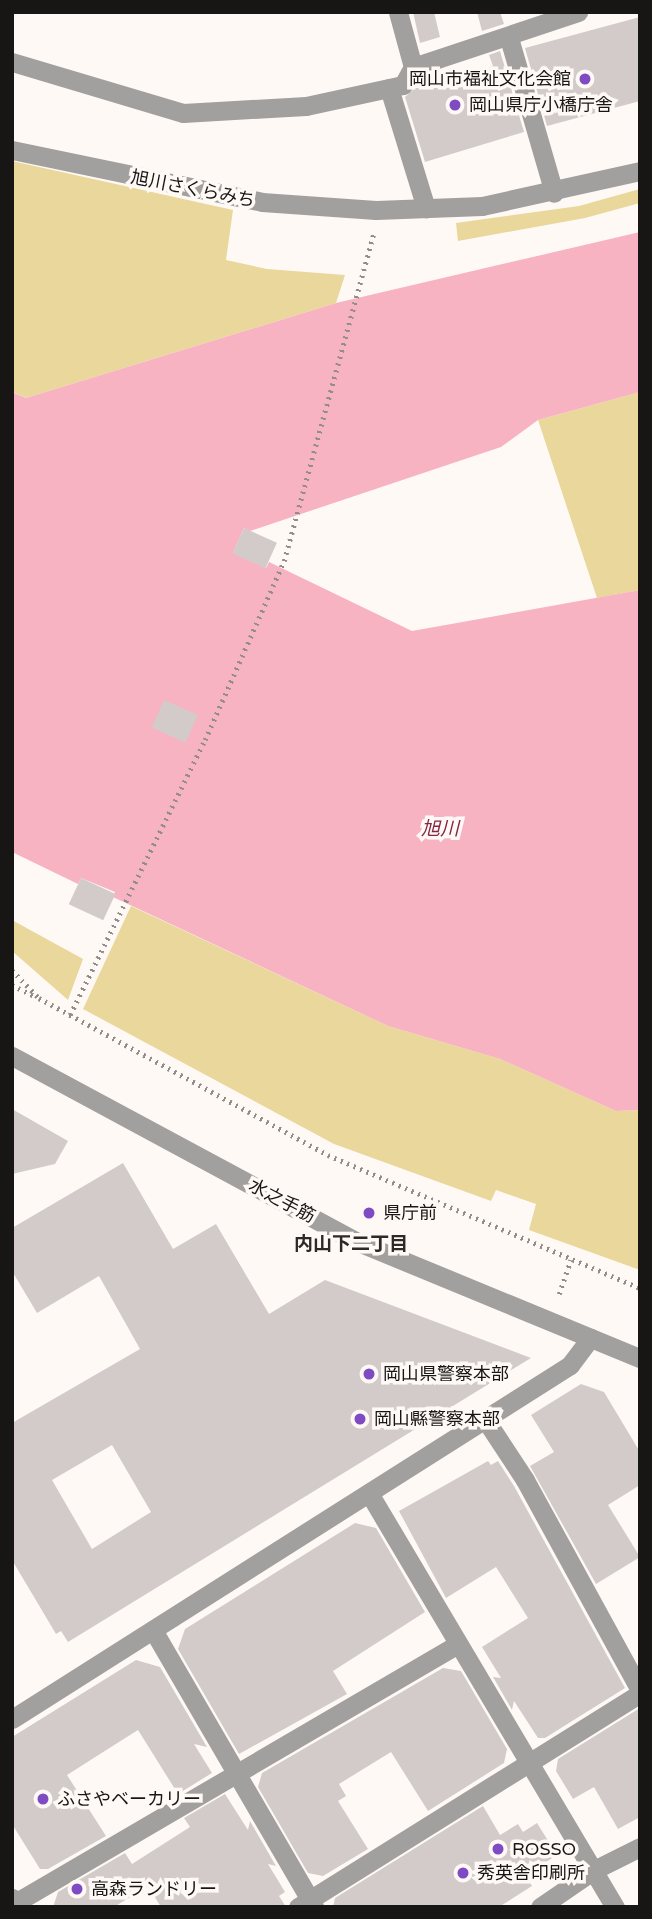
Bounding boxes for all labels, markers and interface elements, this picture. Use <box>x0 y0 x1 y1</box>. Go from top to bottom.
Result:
place label: 岡山市福祉文化会館 <box>409 68 571 90</box>
marker: 岡山市福祉文化会館 <box>577 71 593 87</box>
place label: 岡山県庁小橋庁舎 <box>469 94 613 116</box>
marker: 岡山県庁小橋庁舎 <box>447 97 463 113</box>
street label: 旭川さくらみち <box>129 166 257 212</box>
water label: 旭川 <box>421 819 459 841</box>
street label: 水之手筋 <box>245 1175 319 1227</box>
place label: 県庁前 <box>383 1202 437 1224</box>
marker: 県庁前 <box>361 1205 377 1221</box>
district label: 内山下二丁目 <box>294 1234 408 1256</box>
place label: 岡山県警察本部 <box>383 1363 509 1385</box>
marker: 岡山県警察本部 <box>361 1366 377 1382</box>
place label: 岡山縣警察本部 <box>374 1408 500 1430</box>
marker: 岡山縣警察本部 <box>352 1411 368 1427</box>
place label: ふさやベーカリー <box>57 1788 201 1810</box>
marker: ふさやベーカリー <box>35 1791 51 1807</box>
place label: ROSSO <box>512 1838 576 1860</box>
marker: ROSSO <box>490 1841 506 1857</box>
place label: 秀英舎印刷所 <box>477 1862 585 1884</box>
marker: 秀英舎印刷所 <box>455 1865 471 1881</box>
place label: 高森ランドリー <box>91 1878 217 1900</box>
marker: 高森ランドリー <box>69 1881 85 1897</box>

